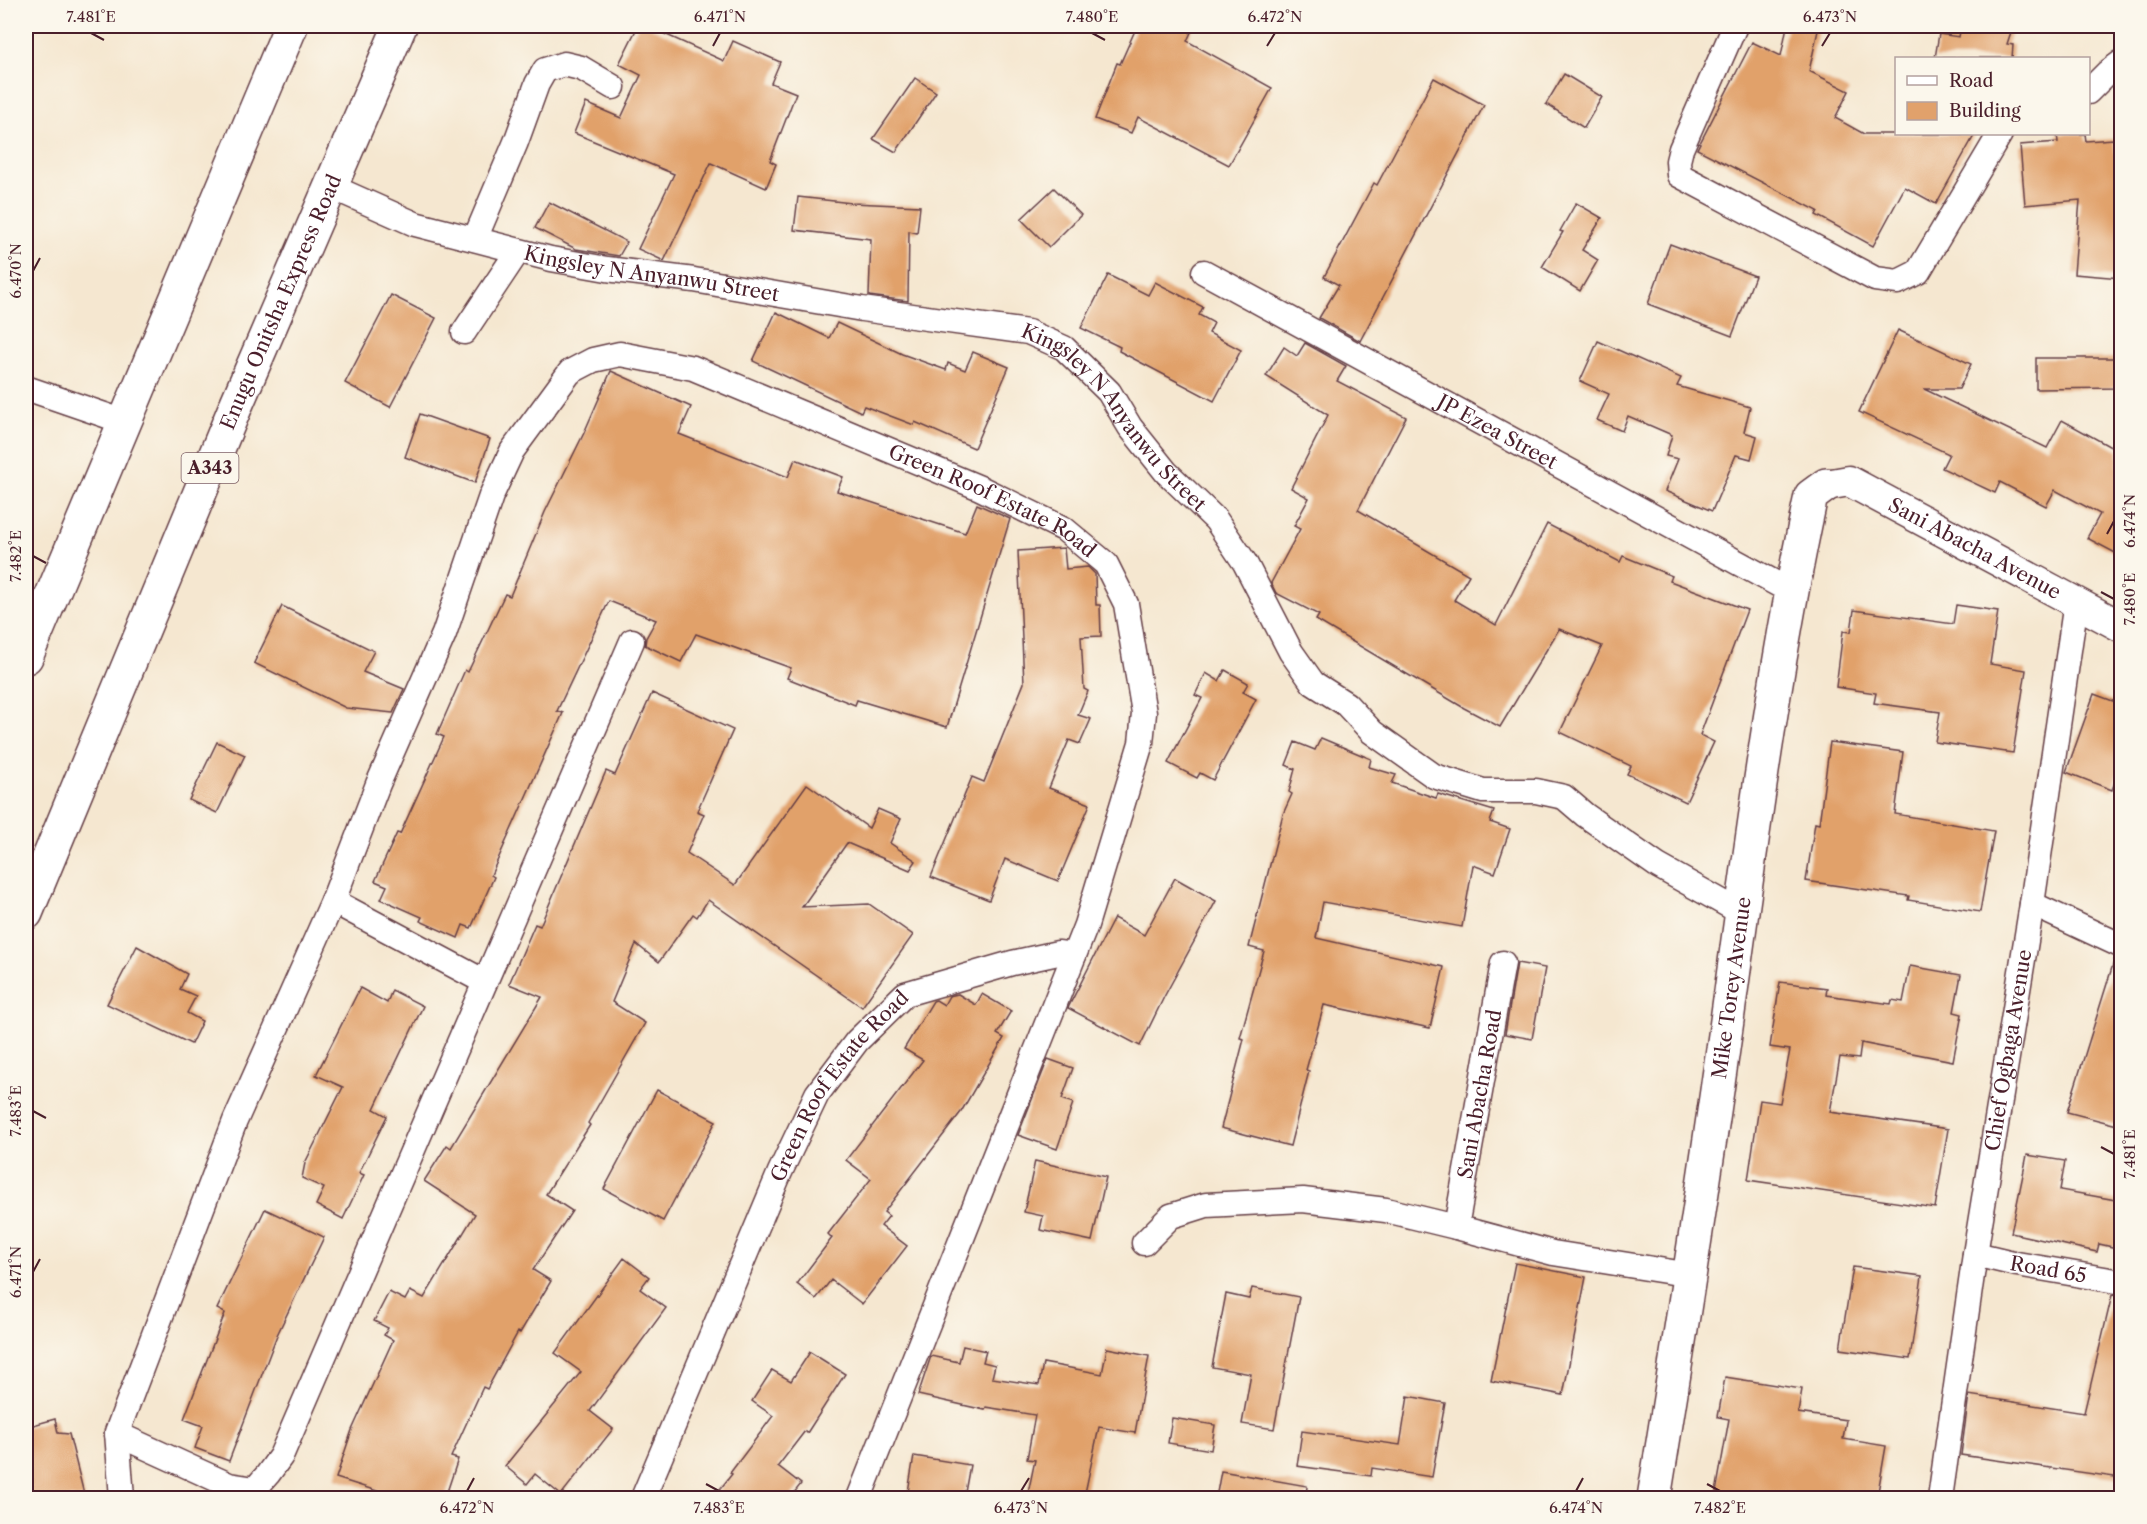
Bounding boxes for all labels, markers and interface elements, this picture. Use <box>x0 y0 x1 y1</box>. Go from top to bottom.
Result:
text: 7.481°E <box>66 7 116 26</box>
text: 6.471°N <box>694 7 746 26</box>
text: 7.480°E <box>1066 7 1118 26</box>
text: 6.472°N <box>1248 7 1302 26</box>
text: 6.473°N <box>1803 7 1857 26</box>
legend <box>1895 57 2090 135</box>
text: Road <box>1949 70 1994 92</box>
text: Building <box>1949 100 2021 122</box>
street label: Enugu Onitsha Express Road <box>215 171 346 433</box>
street label: Kingsley N Anyanwu Street <box>522 241 781 306</box>
text: 6.470°N <box>6 243 25 299</box>
street label: Kingsley N Anyanwu Street <box>1018 319 1211 516</box>
street label: JP Ezea Street <box>1431 388 1562 474</box>
street label: Green Roof Estate Road <box>885 439 1101 562</box>
road number: A343 <box>182 453 238 483</box>
street label: Sani Abacha Avenue <box>1884 492 2065 604</box>
text: 6.474°N <box>2120 494 2139 548</box>
text: 7.482°E <box>6 530 25 582</box>
text: 7.480°E <box>2120 573 2139 625</box>
street label: Mike Torey Avenue <box>1707 895 1756 1081</box>
street label: Chief Ogbaga Avenue <box>1980 948 2036 1153</box>
street label: Green Roof Estate Road <box>765 985 913 1185</box>
street label: Sani Abacha Road <box>1453 1008 1506 1181</box>
text: 7.483°E <box>6 1085 25 1137</box>
text: 7.481°E <box>2120 1129 2139 1179</box>
text: 6.471°N <box>6 1246 25 1298</box>
street label: Road 65 <box>2008 1251 2089 1288</box>
text: 6.472°N <box>440 1498 494 1517</box>
text: 7.483°E <box>693 1498 745 1517</box>
text: 6.473°N <box>994 1498 1048 1517</box>
text: 6.474°N <box>1549 1498 1603 1517</box>
text: 7.482°E <box>1694 1498 1746 1517</box>

